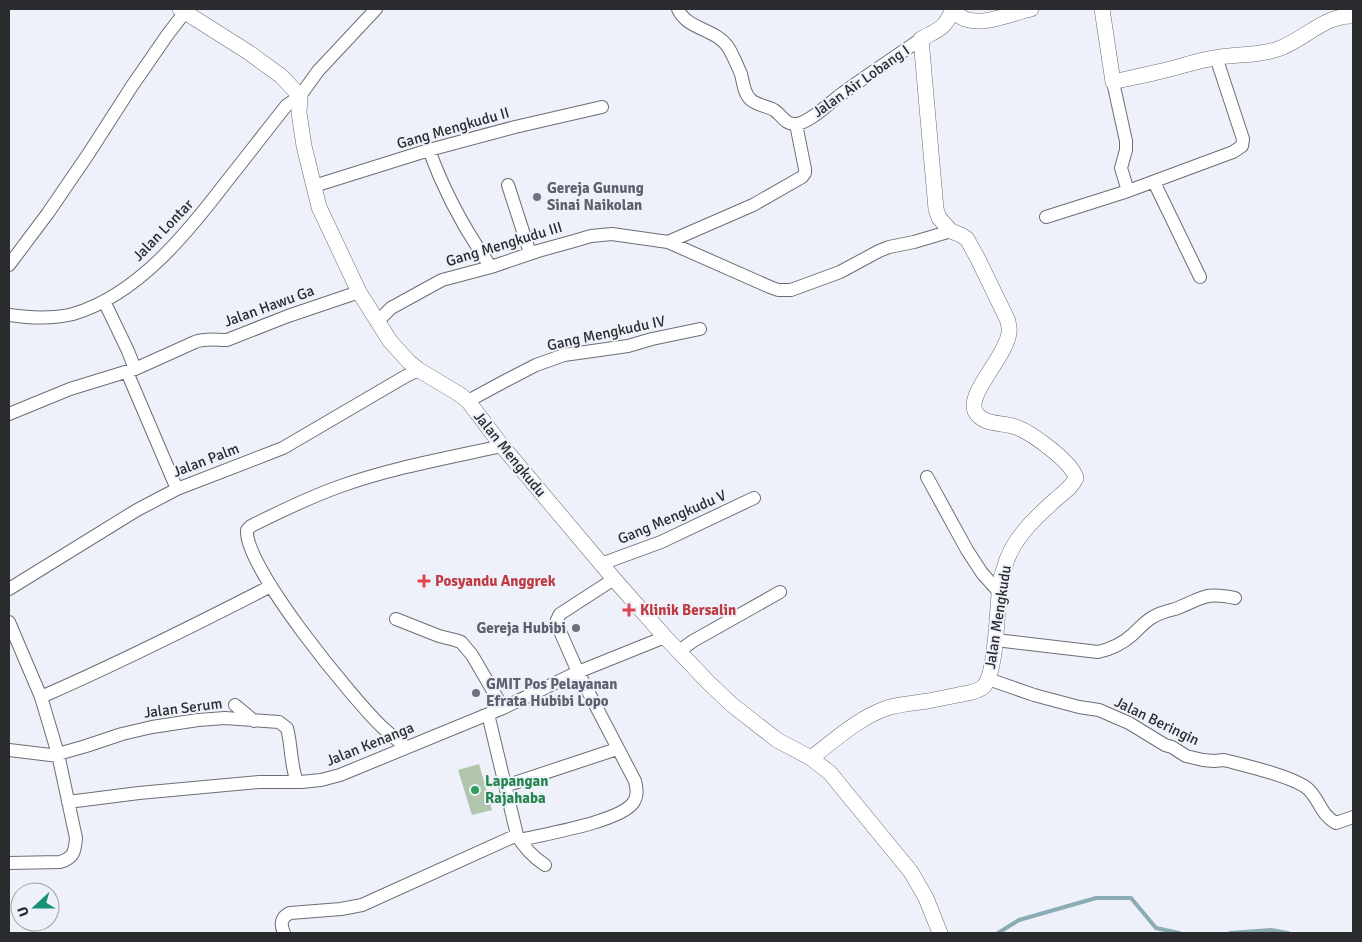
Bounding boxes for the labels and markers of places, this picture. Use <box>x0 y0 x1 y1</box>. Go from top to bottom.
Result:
place label: Gereja Gunung Sinai Naikolan <box>547 179 644 214</box>
marker: Gereja Gunung Sinai Naikolan <box>531 191 543 203</box>
place label: Posyandu Anggrek <box>435 572 556 590</box>
marker: Posyandu Anggrek <box>417 574 431 588</box>
place label: Klinik Bersalin <box>640 601 736 619</box>
marker: Klinik Bersalin <box>622 603 636 617</box>
place label: Gereja Hubibi <box>476 619 566 637</box>
marker: Gereja Hubibi <box>570 622 582 634</box>
place label: GMIT Pos Pelayanan Efrata Hubibi Lopo <box>486 675 618 710</box>
marker: GMIT Pos Pelayanan Efrata Hubibi Lopo <box>470 687 482 699</box>
place label: Lapangan Rajahaba <box>485 772 548 807</box>
marker: Lapangan Rajahaba <box>469 784 481 796</box>

